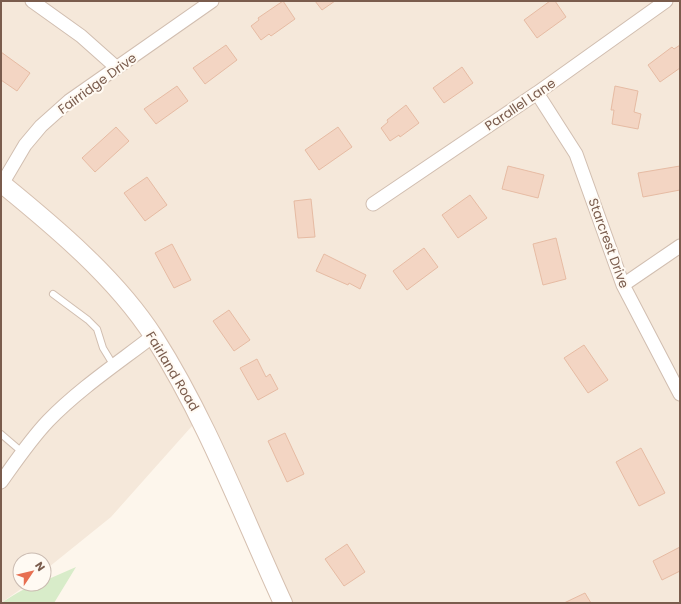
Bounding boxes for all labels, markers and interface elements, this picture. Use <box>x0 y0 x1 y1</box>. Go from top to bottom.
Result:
street label: Fairridge Drive <box>54 48 141 118</box>
street label: Parallel Lane <box>481 74 560 135</box>
street label: Starcrest Drive <box>583 196 634 291</box>
street label: Fairland Road <box>141 328 204 415</box>
north arrow <box>12 552 52 592</box>
text: N <box>31 558 49 574</box>

